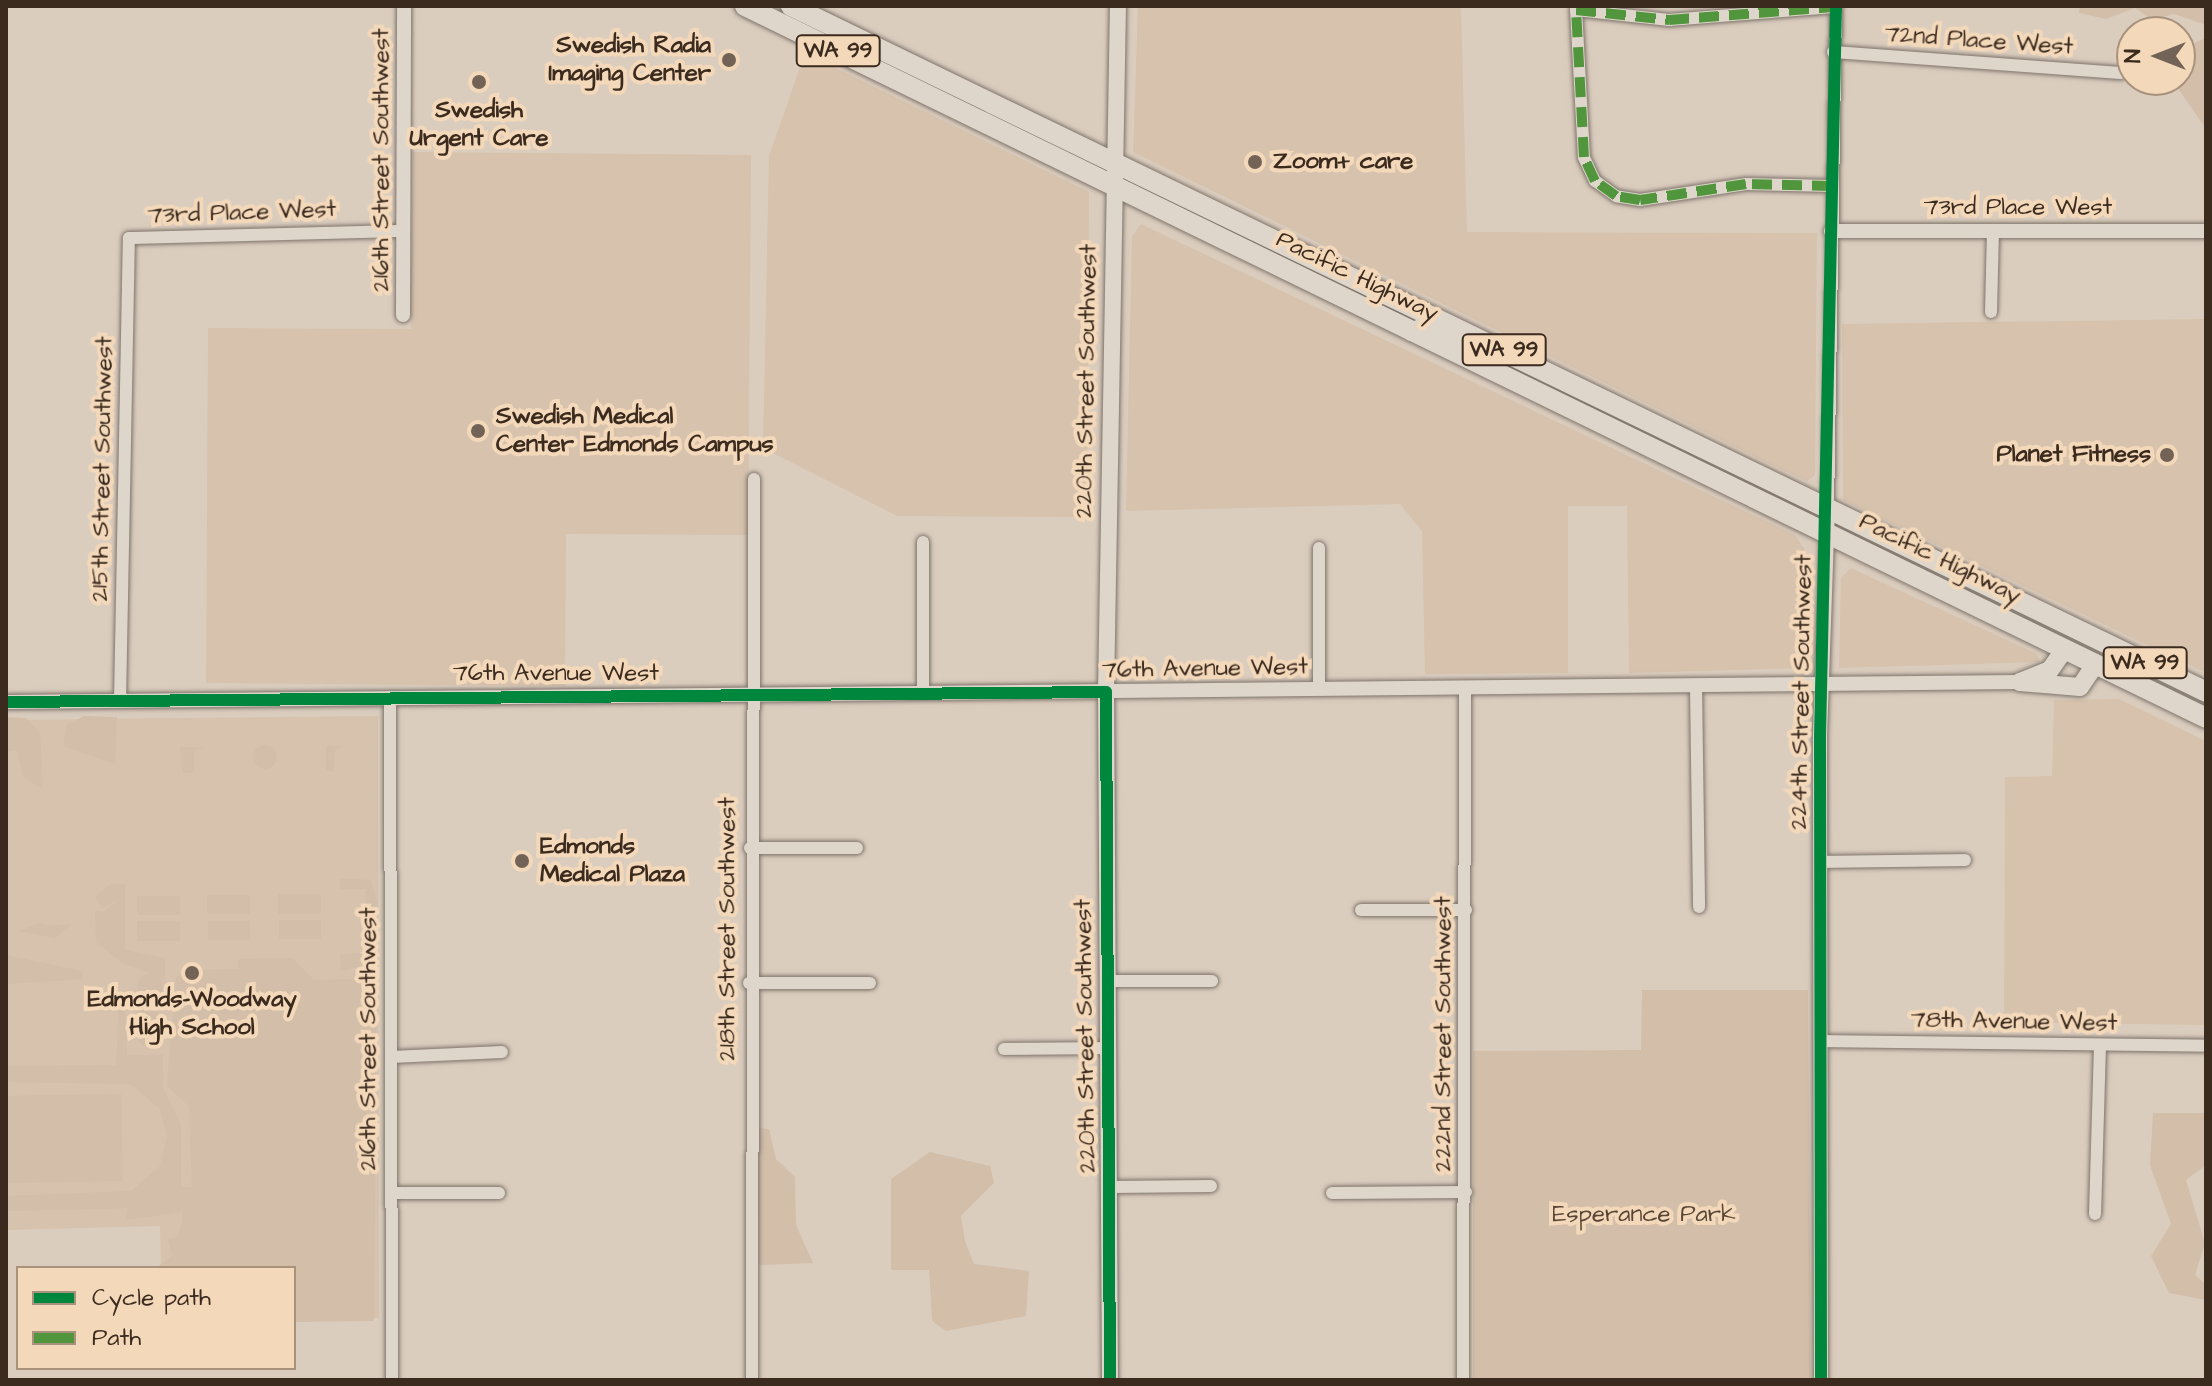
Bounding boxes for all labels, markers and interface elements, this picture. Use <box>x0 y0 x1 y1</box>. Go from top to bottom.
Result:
north arrow <box>2116 16 2196 96</box>
street label: 72nd Place West <box>1884 20 2074 62</box>
street label: 216th Street Southwest <box>368 28 396 292</box>
place label: Swedish Radia Imaging Center <box>549 32 711 88</box>
road number: WA 99 <box>794 33 882 69</box>
marker: Swedish Radia Imaging Center <box>718 49 740 71</box>
text: N <box>2118 49 2149 63</box>
marker: Swedish Urgent Care <box>468 71 490 93</box>
place label: Swedish Urgent Care <box>410 97 548 153</box>
place label: Zoom+ care <box>1273 148 1413 176</box>
marker: Zoom+ care <box>1244 151 1266 173</box>
street label: 73rd Place West <box>1924 194 2112 222</box>
street label: 73rd Place West <box>147 195 337 231</box>
street label: Pacific Highway <box>1271 225 1443 329</box>
street label: 220th Street Southwest <box>1070 244 1104 518</box>
road number: WA 99 <box>1460 332 1548 368</box>
street label: 215th Street Southwest <box>86 336 120 602</box>
place label: Swedish Medical Center Edmonds Campus <box>496 403 774 459</box>
marker: Swedish Medical Center Edmonds Campus <box>467 420 489 442</box>
place label: Planet Fitness <box>1996 441 2151 469</box>
marker: Planet Fitness <box>2158 446 2176 464</box>
street label: Pacific Highway <box>1854 507 2026 611</box>
street label: 224th Street Southwest <box>1785 554 1819 830</box>
road number: WA 99 <box>2101 645 2189 681</box>
street label: 76th Avenue West <box>1102 653 1308 685</box>
street label: 76th Avenue West <box>453 660 659 688</box>
street label: 218th Street Southwest <box>714 797 742 1061</box>
place label: Edmonds Medical Plaza <box>540 833 685 889</box>
marker: Edmonds Medical Plaza <box>511 850 533 872</box>
street label: 222nd Street Southwest <box>1430 896 1458 1172</box>
street label: 220th Street Southwest <box>1069 899 1103 1173</box>
street label: 216th Street Southwest <box>355 907 383 1171</box>
marker: Edmonds-Woodway High School <box>183 964 201 982</box>
place label: Edmonds-Woodway High School <box>87 986 297 1042</box>
street label: 78th Avenue West <box>1911 1006 2117 1038</box>
park label: Esperance Park <box>1552 1201 1736 1229</box>
legend <box>16 1266 296 1370</box>
text: Cycle path <box>92 1281 211 1315</box>
text: Path <box>92 1321 141 1355</box>

